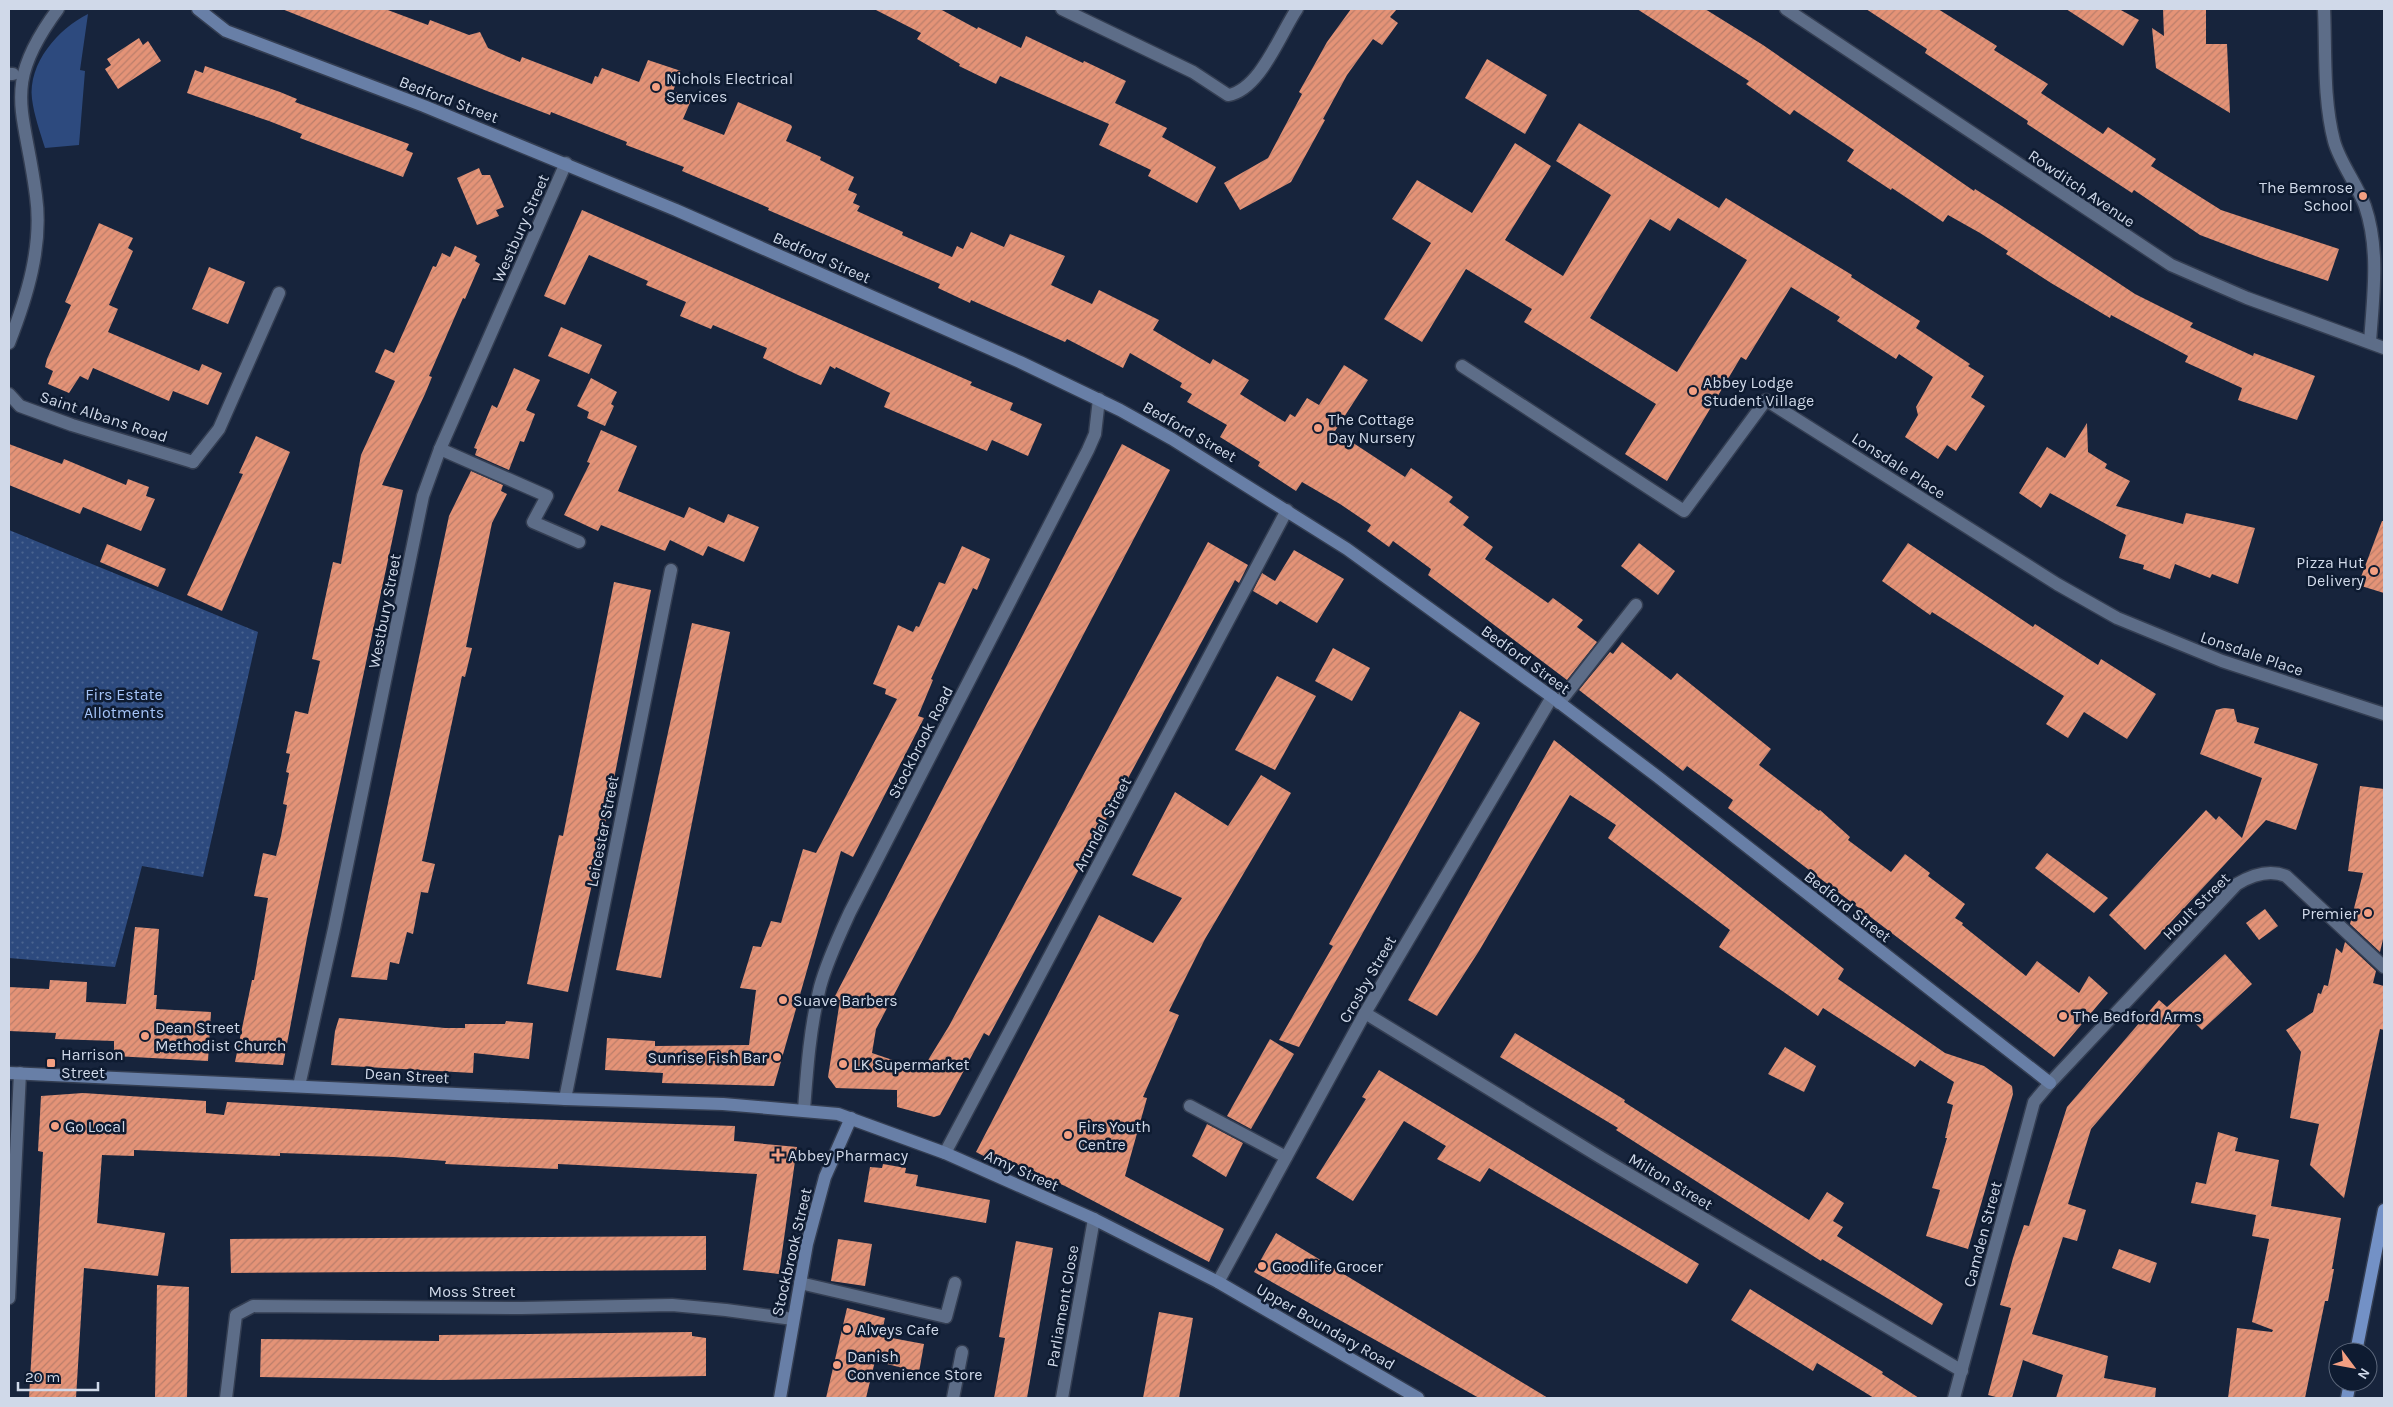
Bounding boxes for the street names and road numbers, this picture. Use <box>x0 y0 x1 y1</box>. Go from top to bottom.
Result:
street label: Bedford Street <box>396 72 501 127</box>
street label: Rowditch Avenue <box>2025 146 2139 231</box>
street label: Westbury Street <box>488 171 553 285</box>
street label: Bedford Street <box>770 227 874 287</box>
street label: Saint Albans Road <box>37 387 170 446</box>
street label: Bedford Street <box>1140 397 1240 466</box>
street label: Lonsdale Place <box>1848 428 1949 503</box>
street label: Westbury Street <box>364 552 405 670</box>
street label: Bedford Street <box>1478 621 1574 698</box>
street label: Lonsdale Place <box>2198 627 2306 680</box>
street label: Stockbrook Road <box>884 683 957 802</box>
street label: Leicester Street <box>582 774 623 888</box>
street label: Arundel Street <box>1070 774 1135 875</box>
street label: Bedford Street <box>1801 867 1895 946</box>
street label: Hoult Street <box>2159 869 2234 944</box>
street label: Crosby Street <box>1335 932 1400 1026</box>
street label: Dean Street <box>364 1064 450 1087</box>
street label: Amy Street <box>982 1146 1062 1195</box>
street label: Milton Street <box>1625 1149 1716 1214</box>
street label: Camden Street <box>1959 1179 2006 1289</box>
street label: Stockbrook Street <box>767 1186 816 1318</box>
street label: Parliament Close <box>1042 1243 1083 1369</box>
street label: Upper Boundary Road <box>1253 1279 1399 1374</box>
street label: Moss Street <box>429 1282 515 1301</box>

